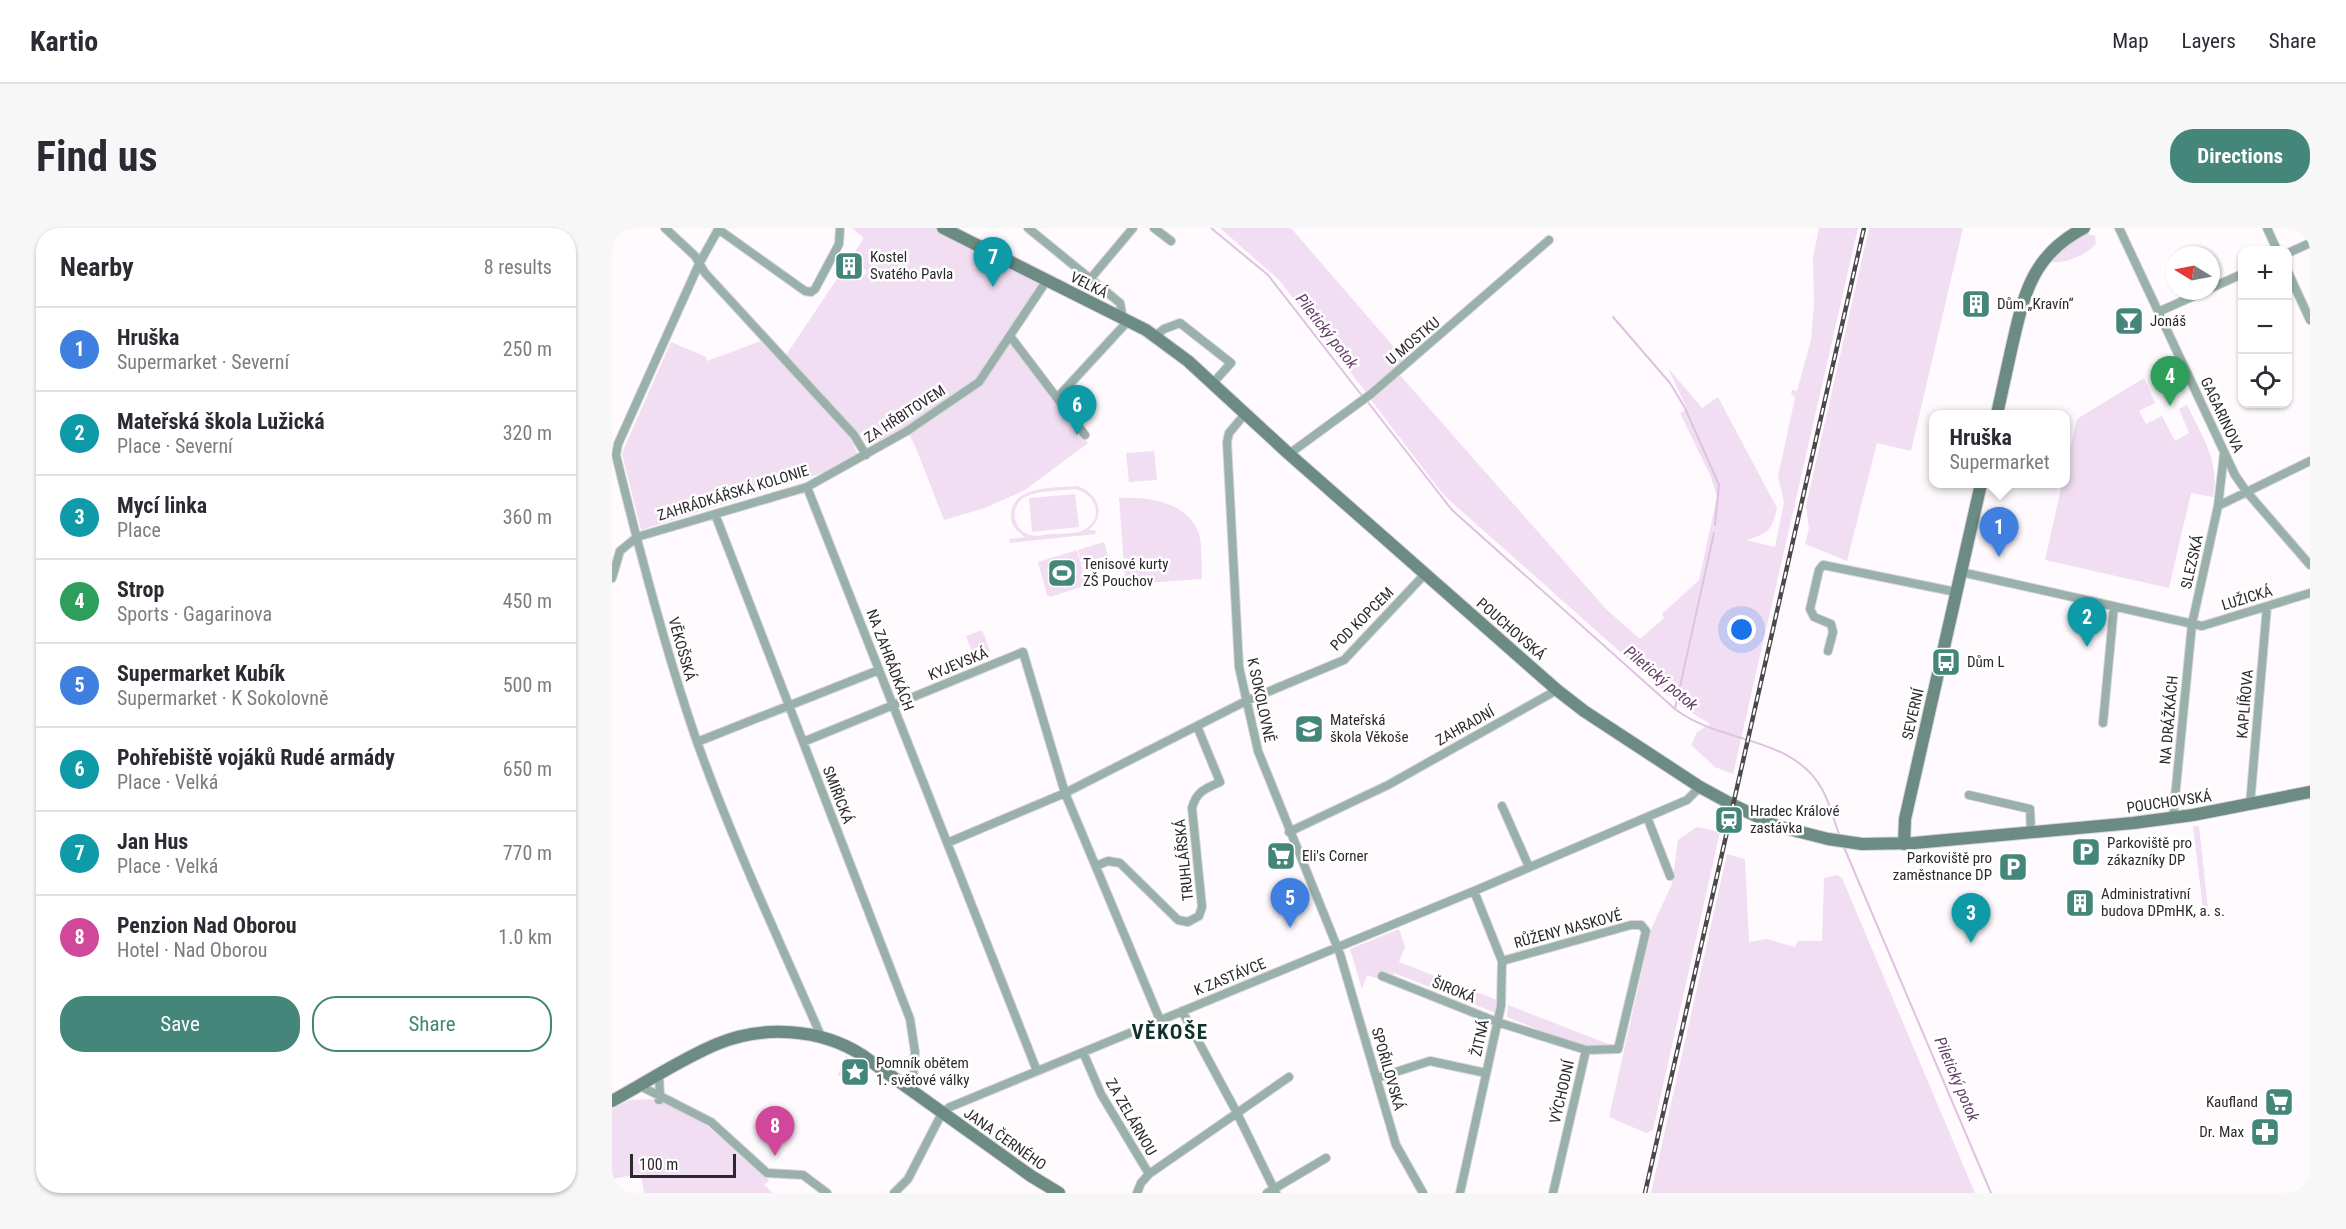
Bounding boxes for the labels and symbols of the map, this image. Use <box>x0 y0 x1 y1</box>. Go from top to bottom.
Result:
pin: 7 <box>974 238 1012 287</box>
north arrow <box>2166 246 2220 300</box>
place label: Kostel Svatého Pavla <box>870 248 953 283</box>
building icon: Kostel Svatého Pavla <box>833 250 865 282</box>
street label: VELKÁ <box>1067 268 1111 302</box>
building icon: Dům „Kravín“ <box>1960 288 1992 320</box>
water label: Piletický potok <box>1292 290 1363 373</box>
place label: Dům „Kravín“ <box>1997 295 2073 313</box>
bar icon: Jonáš <box>2113 305 2145 337</box>
place label: Jonáš <box>2150 312 2186 330</box>
street label: U MOSTKU <box>1383 313 1443 369</box>
pin: 4 <box>2150 356 2190 406</box>
street label: GAGARINOVA <box>2197 374 2247 456</box>
street label: ZA HŘBITOVEM <box>861 381 949 447</box>
pin: 6 <box>1058 386 1096 435</box>
street label: ZAHRÁDKÁŘSKÁ KOLONIE <box>655 461 811 525</box>
pin: 1 <box>1980 508 2018 557</box>
street label: SLEZSKÁ <box>2177 533 2207 591</box>
place label: Tenisové kurty ZŠ Pouchov <box>1083 555 1169 590</box>
sports icon: Tenisové kurty ZŠ Pouchov <box>1046 557 1078 589</box>
street label: LUŽICKÁ <box>2219 582 2275 614</box>
street label: POD KOPCEM <box>1327 584 1397 654</box>
street label: POUCHOVSKÁ <box>1473 594 1549 664</box>
pin: 2 <box>2068 598 2106 647</box>
street label: NA ZAHRÁDKÁCH <box>862 607 918 713</box>
street label: VĚKOŠSKÁ <box>664 615 700 683</box>
your location <box>1727 615 1756 644</box>
water label: Piletický potok <box>1620 642 1702 715</box>
street label: KYJEVSKÁ <box>925 644 991 684</box>
bus stop icon: Dům L <box>1930 646 1962 678</box>
place label: Dům L <box>1967 653 2005 671</box>
street label: K SOKOLOVNĚ <box>1243 656 1279 744</box>
street label: KAPLÍŘOVA <box>2233 668 2257 739</box>
street label: NA DRÁŽKÁCH <box>2156 675 2182 765</box>
street label: SEVERNÍ <box>1898 685 1928 741</box>
street label: ZAHRADNÍ <box>1433 702 1498 749</box>
place label: Mateřská škola Věkoše <box>1330 711 1408 746</box>
school or university icon: Mateřská škola Věkoše <box>1293 713 1325 745</box>
street label: SMIŘICKÁ <box>819 764 857 827</box>
street label: POUCHOVSKÁ <box>2125 787 2213 817</box>
place label: Hradec Králové zastávka <box>1750 802 1839 837</box>
station icon: Hradec Králové zastávka <box>1713 804 1745 836</box>
street label: TRUHLÁŘSKÁ <box>1171 818 1197 902</box>
place label: Parkoviště pro zákazníky DP <box>2107 834 2192 869</box>
parking icon: Parkoviště pro zákazníky DP <box>2070 836 2102 868</box>
supermarket icon: Eli's Corner <box>1265 840 1297 872</box>
place label: Eli's Corner <box>1302 847 1369 865</box>
place label: Parkoviště pro zaměstnance DP <box>1893 849 1992 884</box>
parking icon: Parkoviště pro zaměstnance DP <box>1997 851 2029 883</box>
pin: 5 <box>1270 878 1310 928</box>
place label: Administrativní budova DPmHK, a. s. <box>2101 885 2225 920</box>
building icon: Administrativní budova DPmHK, a. s. <box>2064 887 2096 919</box>
pin: 3 <box>1952 894 1990 943</box>
street label: RŮŽENY NASKOVÉ <box>1512 906 1624 952</box>
street label: K ZASTÁVCE <box>1192 955 1268 999</box>
street label: ŠIROKÁ <box>1430 973 1479 1007</box>
street label: ŽITNÁ <box>1467 1017 1493 1058</box>
district label: VĚKOŠE <box>1131 1020 1209 1044</box>
street label: SPOŘILOVSKÁ <box>1368 1025 1409 1113</box>
water label: Piletický potok <box>1931 1034 1984 1125</box>
place label: Pomník obětem 1. světové války <box>876 1054 969 1089</box>
place icon: Pomník obětem 1. světové války <box>839 1056 871 1088</box>
street label: VÝCHODNÍ <box>1546 1057 1578 1125</box>
street label: ZA ZELÁRNOU <box>1102 1075 1160 1159</box>
supermarket icon: Kaufland <box>2263 1086 2295 1118</box>
place label: Kaufland <box>2206 1093 2258 1111</box>
street label: JANA ČERNÉHO <box>960 1104 1050 1174</box>
pin: 8 <box>756 1106 794 1156</box>
pharmacy icon: Dr. Max <box>2249 1116 2281 1148</box>
place label: Dr. Max <box>2199 1123 2244 1141</box>
scale bar <box>630 1151 736 1178</box>

